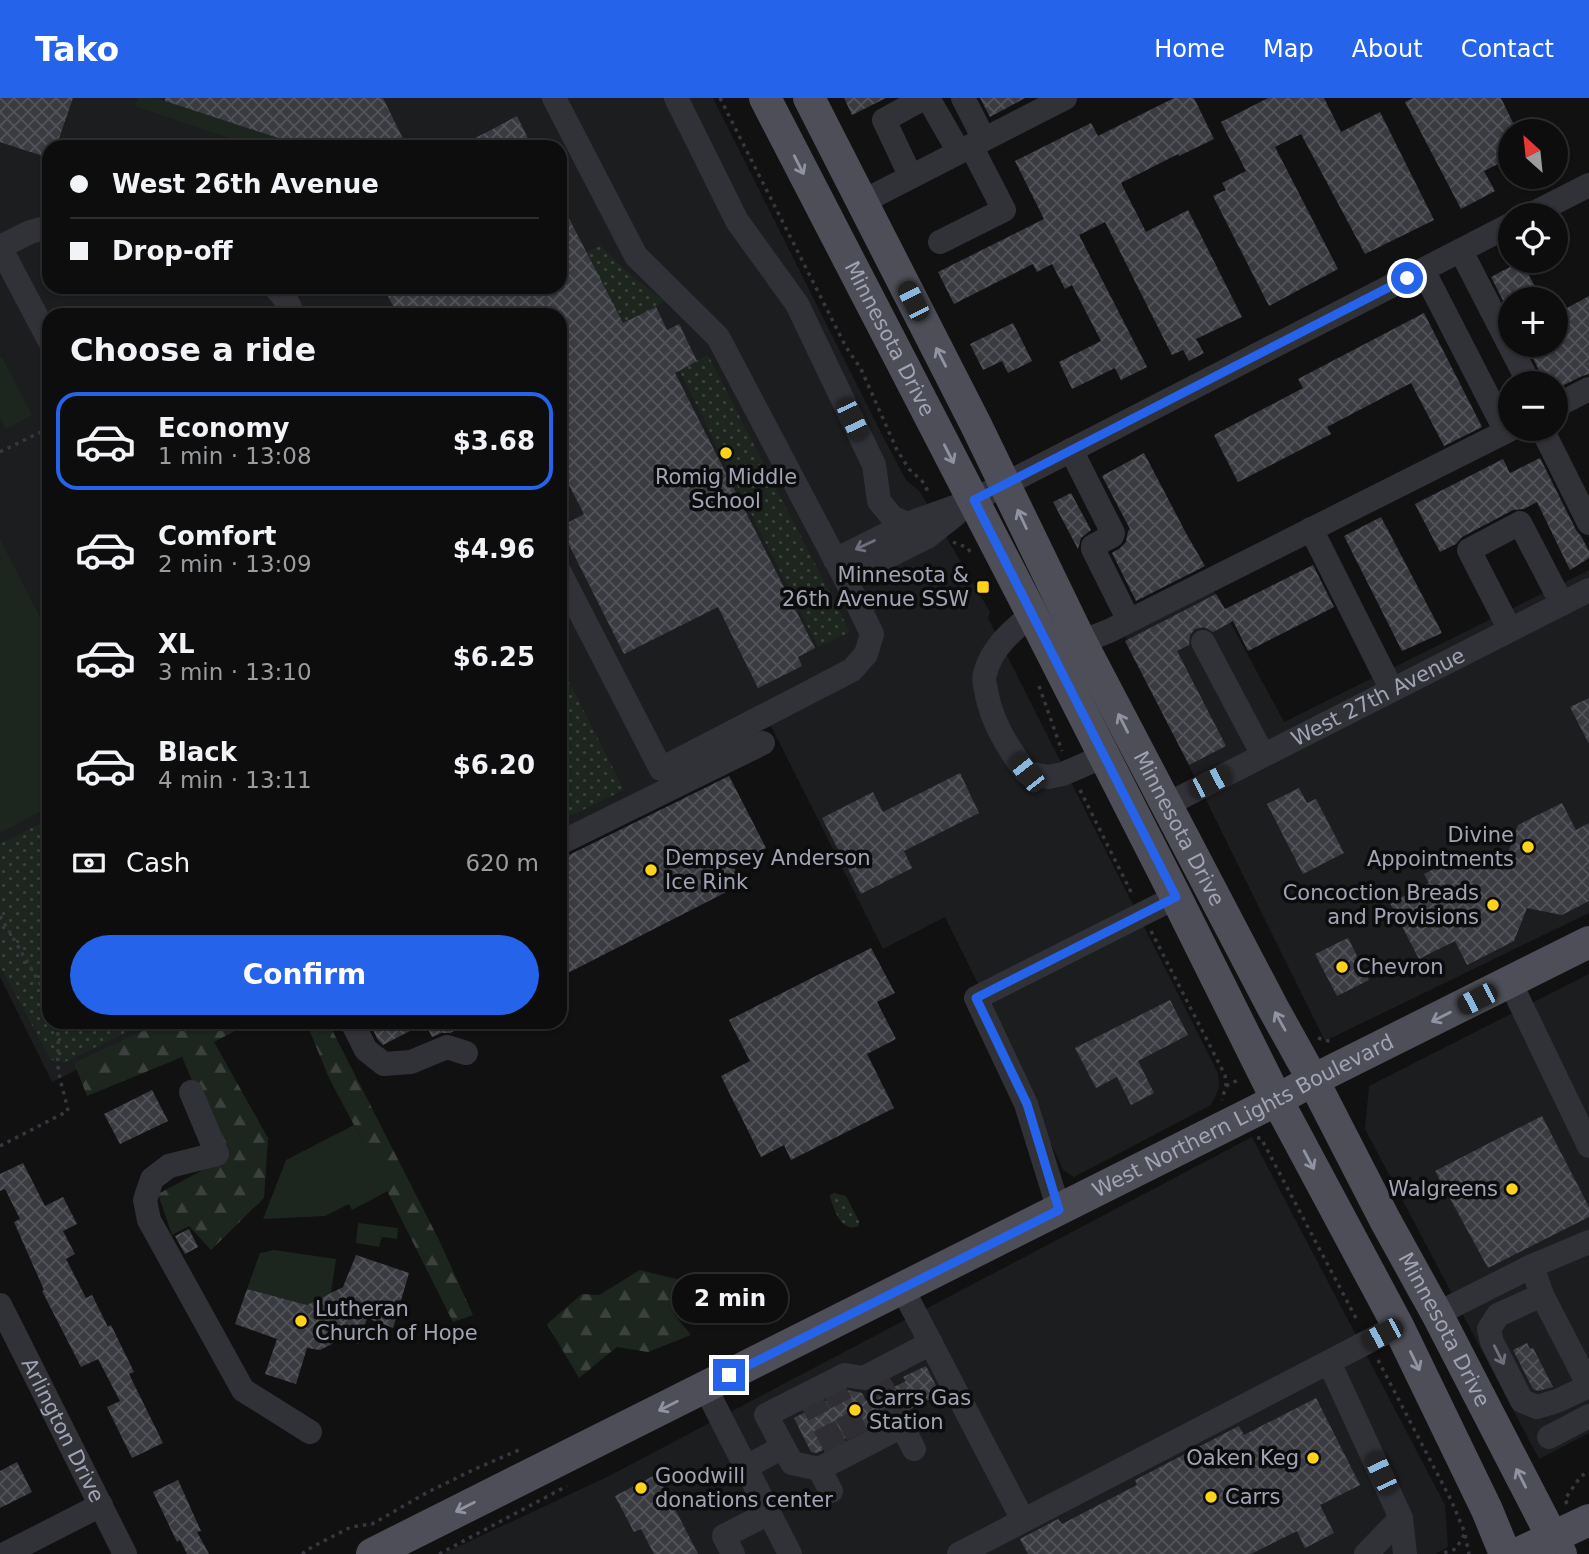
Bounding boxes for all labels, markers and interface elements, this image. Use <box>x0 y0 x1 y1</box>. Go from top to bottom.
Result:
text: Tako <box>35 30 119 69</box>
text: Home <box>1154 35 1225 63</box>
text: Map <box>1263 35 1314 63</box>
text: About <box>1352 35 1423 63</box>
text: Contact <box>1461 35 1554 63</box>
north arrow <box>1498 119 1568 189</box>
map controls <box>1498 119 1568 441</box>
one-way arrow <box>793 154 807 175</box>
text: West 26th Avenue <box>112 169 379 199</box>
button: locate <box>1498 203 1568 273</box>
text: Drop-off <box>112 236 233 266</box>
street label: Minnesota Drive <box>840 257 940 420</box>
route start <box>1391 262 1423 294</box>
car <box>895 278 932 324</box>
button: + <box>1498 287 1568 357</box>
text: Choose a ride <box>70 331 316 369</box>
one-way arrow <box>934 347 948 368</box>
button: − <box>1498 371 1568 441</box>
car <box>834 396 871 442</box>
icon: car <box>74 410 137 473</box>
text: Economy <box>158 413 289 443</box>
text: $3.68 <box>453 426 535 456</box>
text: 1 min · 13:08 <box>158 443 312 469</box>
one-way arrow <box>943 443 957 464</box>
marker: Romig Middle School <box>718 445 734 461</box>
place label: Romig Middle School <box>655 465 797 513</box>
one-way arrow <box>1014 509 1028 530</box>
icon: car <box>74 518 137 581</box>
text: Comfort <box>158 521 276 551</box>
text: $4.96 <box>453 534 535 564</box>
one-way arrow <box>855 539 876 552</box>
text: 2 min · 13:09 <box>158 551 312 577</box>
place label: Minnesota & 26th Avenue SSW <box>782 563 969 611</box>
marker: Minnesota & 26th Avenue SSW <box>975 579 991 595</box>
icon: car <box>74 626 137 689</box>
text: XL <box>158 629 195 659</box>
text: $6.25 <box>453 642 535 672</box>
street label: West 27th Avenue <box>1287 643 1469 751</box>
text: 3 min · 13:10 <box>158 659 312 685</box>
one-way arrow <box>1116 713 1130 734</box>
icon: car <box>74 734 137 797</box>
text: Black <box>158 737 237 767</box>
street label: Minnesota Drive <box>1129 747 1229 910</box>
text: $6.20 <box>453 750 535 780</box>
car <box>1006 750 1049 796</box>
car <box>1187 763 1234 801</box>
text: 4 min · 13:11 <box>158 767 312 793</box>
place label: Divine Appointments <box>1367 823 1514 871</box>
marker: Divine Appointments <box>1520 839 1536 855</box>
icon: cash <box>70 844 108 882</box>
place label: Dempsey Anderson Ice Rink <box>665 846 871 894</box>
text: Cash <box>126 848 190 878</box>
text: 620 m <box>465 850 539 876</box>
marker: Dempsey Anderson Ice Rink <box>643 862 659 878</box>
place label: Concoction Breads and Provisions <box>1283 881 1479 929</box>
marker: Concoction Breads and Provisions <box>1485 897 1501 913</box>
button: Confirm <box>70 935 539 1015</box>
place label: Chevron <box>1356 955 1444 979</box>
marker: Chevron <box>1334 959 1350 975</box>
car <box>1454 980 1501 1018</box>
one-way arrow <box>1431 1010 1452 1024</box>
one-way arrow <box>1273 1011 1287 1031</box>
street label: West Northern Lights Boulevard <box>1089 1030 1398 1203</box>
one-way arrow <box>1302 1150 1316 1170</box>
place label: Walgreens <box>1388 1177 1498 1201</box>
marker: Walgreens <box>1504 1181 1520 1197</box>
street label: Minnesota Drive <box>1393 1248 1495 1411</box>
callout: 2 min <box>671 1274 787 1322</box>
text: 2 min <box>694 1285 766 1311</box>
place label: Lutheran Church of Hope <box>315 1297 478 1345</box>
marker: Lutheran Church of Hope <box>293 1313 309 1329</box>
car <box>1360 1315 1407 1353</box>
one-way arrow <box>1492 1344 1506 1365</box>
one-way arrow <box>1410 1351 1423 1372</box>
street label: Arlington Drive <box>17 1354 109 1506</box>
route end <box>713 1359 745 1391</box>
place label: Carrs Gas Station <box>869 1386 971 1434</box>
one-way arrow <box>658 1399 679 1413</box>
marker: Carrs Gas Station <box>847 1402 863 1418</box>
place label: Oaken Keg <box>1186 1446 1299 1470</box>
marker: Oaken Keg <box>1305 1450 1321 1466</box>
car <box>1363 1450 1400 1496</box>
place label: Goodwill donations center <box>655 1464 833 1512</box>
one-way arrow <box>1514 1468 1528 1489</box>
marker: Goodwill donations center <box>633 1480 649 1496</box>
place label: Carrs <box>1225 1485 1280 1509</box>
marker: Carrs <box>1203 1489 1219 1505</box>
one-way arrow <box>455 1501 476 1515</box>

